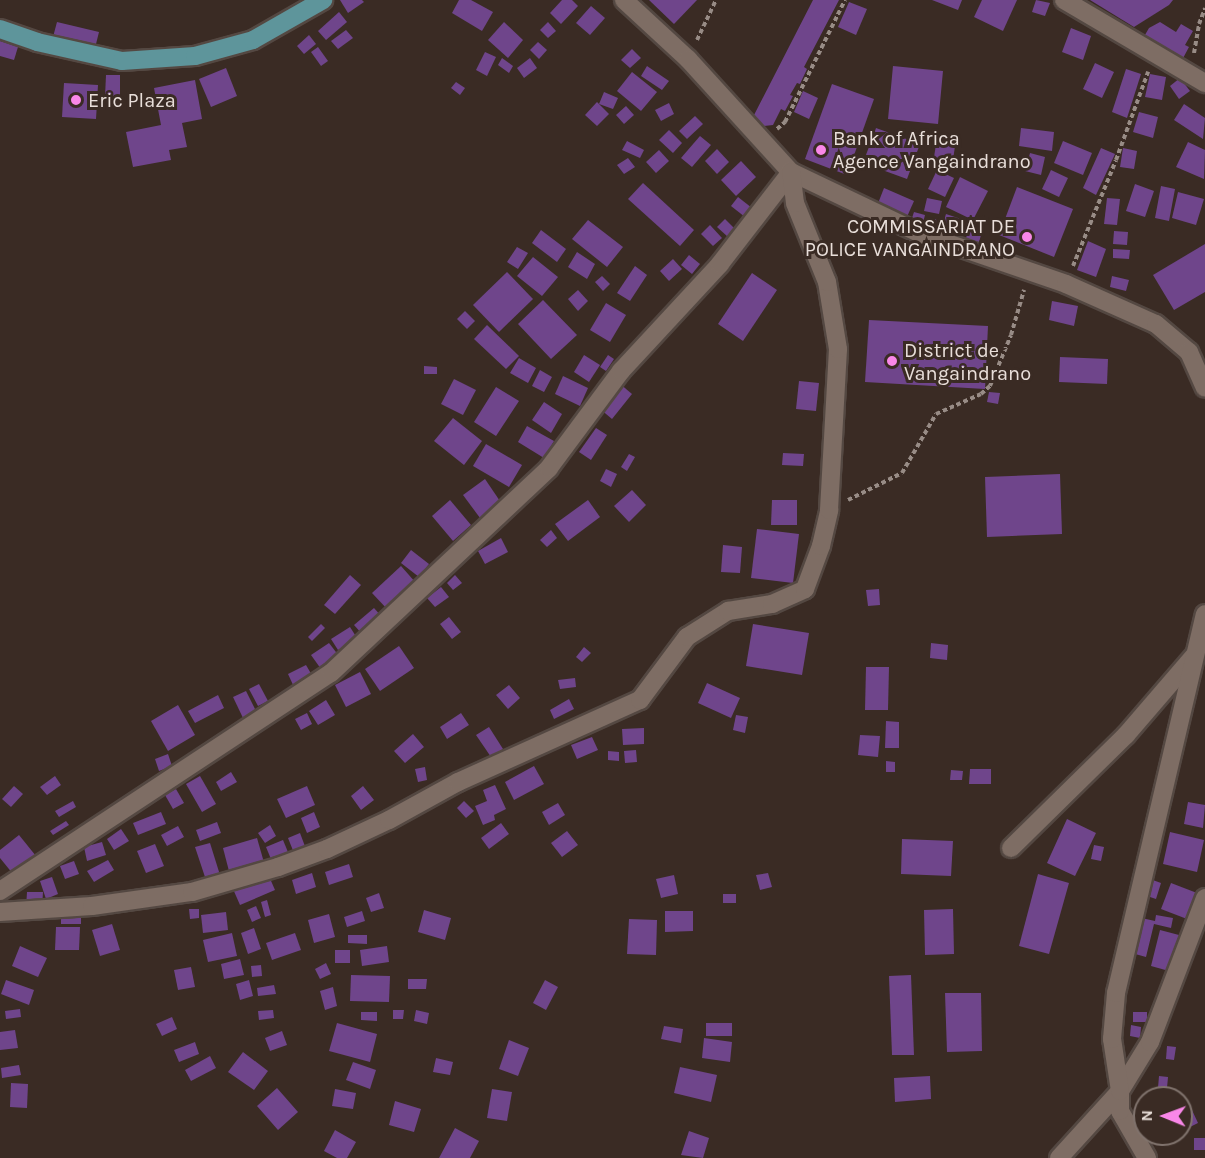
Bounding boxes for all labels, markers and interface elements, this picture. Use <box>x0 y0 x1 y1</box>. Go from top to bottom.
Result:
place label: Eric Plaza <box>88 88 176 112</box>
marker: Eric Plaza <box>69 93 83 107</box>
place label: Bank of Africa Agence Vangaindrano <box>833 126 1031 173</box>
marker: Bank of Africa Agence Vangaindrano <box>814 143 828 157</box>
place label: COMMISSARIAT DE POLICE VANGAINDRANO <box>805 214 1015 261</box>
marker: COMMISSARIAT DE POLICE VANGAINDRANO <box>1020 230 1034 244</box>
place label: District de Vangaindrano <box>904 338 1031 385</box>
marker: District de Vangaindrano <box>885 354 899 368</box>
north arrow <box>1133 1086 1193 1146</box>
text: N <box>1137 1110 1156 1122</box>

